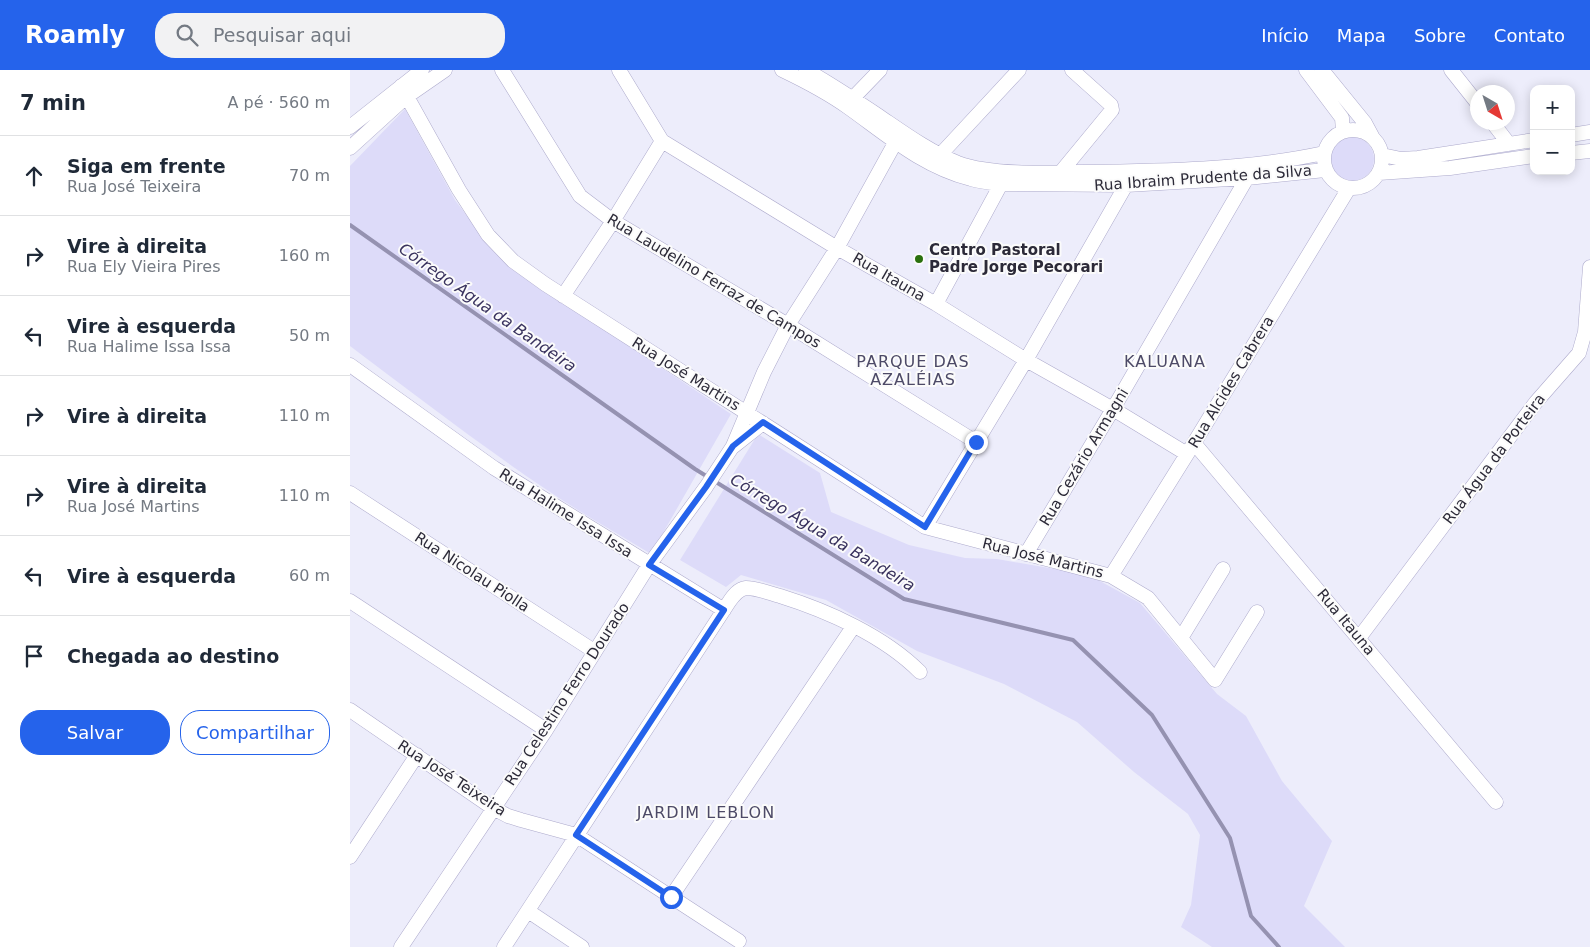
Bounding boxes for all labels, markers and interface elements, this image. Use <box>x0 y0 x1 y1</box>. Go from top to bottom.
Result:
search box <box>155 13 505 58</box>
text: Roamly <box>25 21 125 49</box>
icon: search <box>173 21 201 49</box>
text: Pesquisar aqui <box>213 24 351 46</box>
text: Início <box>1261 25 1309 46</box>
text: Mapa <box>1337 25 1386 46</box>
text: Sobre <box>1414 25 1466 46</box>
text: Contato <box>1494 25 1565 46</box>
north arrow <box>1470 85 1515 130</box>
map controls <box>1530 85 1575 175</box>
button: + <box>1530 85 1575 130</box>
text: 7 min <box>20 91 86 115</box>
text: A pé · 560 m <box>228 93 330 112</box>
button: − <box>1530 130 1575 175</box>
text: Siga em frente <box>67 155 226 177</box>
street label: Rua Ibraim Prudente da Silva <box>1094 161 1312 195</box>
icon: ahead <box>20 162 48 190</box>
text: 70 m <box>289 166 330 185</box>
text: Rua José Teixeira <box>67 177 201 196</box>
street label: Rua Laudelino Ferraz de Campos <box>604 210 824 352</box>
text: Vire à direita <box>67 235 207 257</box>
water label: Córrego Água da Bandeira <box>395 239 580 376</box>
place label: Centro Pastoral Padre Jorge Pecorari <box>929 241 1103 276</box>
icon: right <box>20 242 48 270</box>
text: 160 m <box>279 246 330 265</box>
street label: Rua Itauna <box>849 249 929 305</box>
marker: Centro Pastoral Padre Jorge Pecorari <box>913 253 925 265</box>
text: Rua Ely Vieira Pires <box>67 257 220 276</box>
street label: Rua Alcides Cabrera <box>1184 313 1278 451</box>
text: Vire à esquerda <box>67 315 236 337</box>
icon: left <box>20 322 48 350</box>
text: 50 m <box>289 326 330 345</box>
street label: Rua José Martins <box>629 333 744 415</box>
text: Rua Halime Issa Issa <box>67 337 231 356</box>
district label: PARQUE DAS AZALÉIAS <box>856 352 970 389</box>
district label: KALUANA <box>1124 352 1206 371</box>
street label: Rua Cezário Armagni <box>1036 385 1132 529</box>
street label: Rua Água da Porteira <box>1438 390 1549 528</box>
icon: right <box>20 402 48 430</box>
text: Vire à direita <box>67 405 207 427</box>
text: 110 m <box>279 406 330 425</box>
route end <box>965 431 988 454</box>
street label: Rua Halime Issa Issa <box>496 465 636 561</box>
water label: Córrego Água da Bandeira <box>727 470 918 595</box>
text: Vire à direita <box>67 475 207 497</box>
icon: right <box>20 482 48 510</box>
text: 110 m <box>279 486 330 505</box>
text: Rua José Martins <box>67 497 200 516</box>
street label: Rua Nicolau Piolla <box>411 528 533 616</box>
street label: Rua José Martins <box>981 534 1106 582</box>
icon: left <box>20 562 48 590</box>
text: Vire à esquerda <box>67 565 236 587</box>
text: 60 m <box>289 566 330 585</box>
street label: Rua Itauna <box>1313 585 1379 659</box>
street label: Rua Celestino Ferro Dourado <box>501 599 633 789</box>
icon: arrive <box>20 642 48 670</box>
text: Chegada ao destino <box>67 645 279 667</box>
button: Salvar <box>20 710 170 755</box>
button: Compartilhar <box>180 710 330 755</box>
street label: Rua José Teixeira <box>394 736 510 820</box>
district label: JARDIM LEBLON <box>636 803 775 822</box>
route start <box>660 886 683 909</box>

